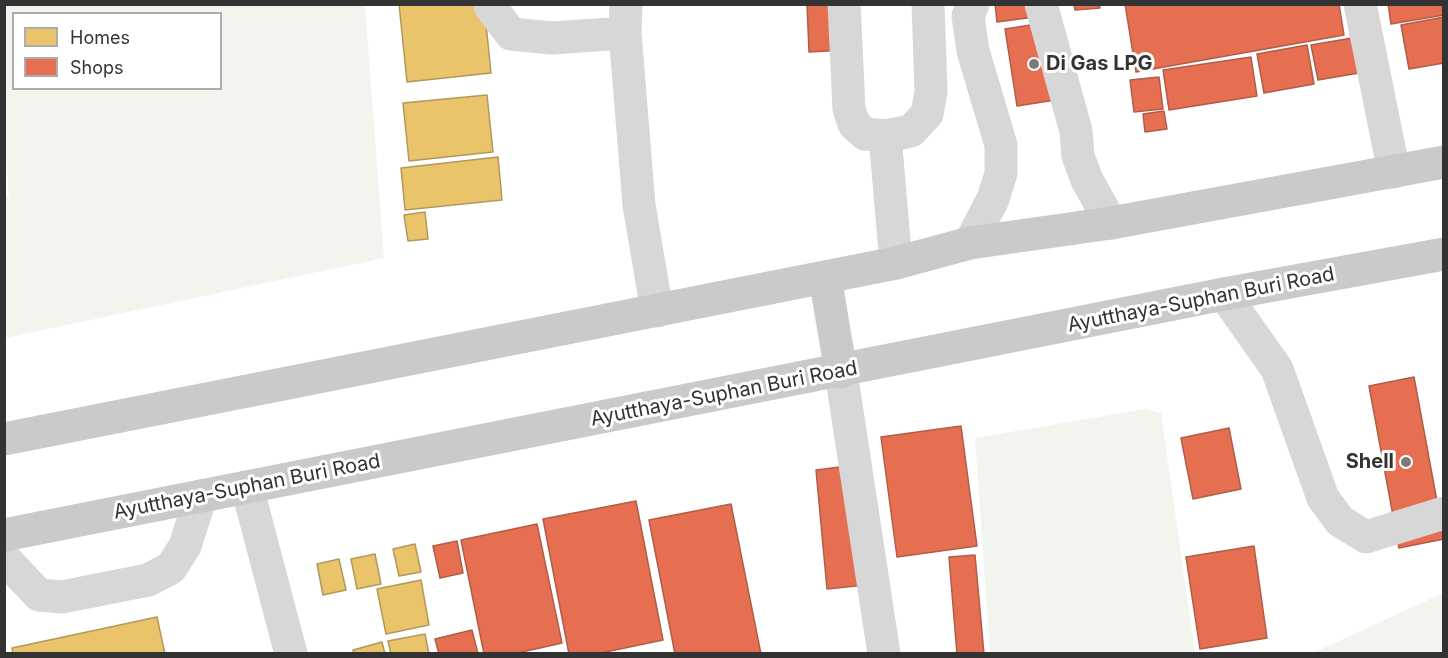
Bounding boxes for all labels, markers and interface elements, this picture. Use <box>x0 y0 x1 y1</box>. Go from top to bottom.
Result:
legend <box>12 12 222 90</box>
text: Homes <box>70 27 130 48</box>
place label: Di Gas LPG <box>1046 52 1152 76</box>
text: Shops <box>70 57 124 78</box>
marker: Di Gas LPG <box>1027 57 1041 71</box>
street label: Ayutthaya-Suphan Buri Road <box>1066 262 1336 338</box>
street label: Ayutthaya-Suphan Buri Road <box>589 356 859 432</box>
street label: Ayutthaya-Suphan Buri Road <box>112 449 382 525</box>
place label: Shell <box>1346 450 1394 474</box>
marker: Shell <box>1399 455 1413 469</box>

